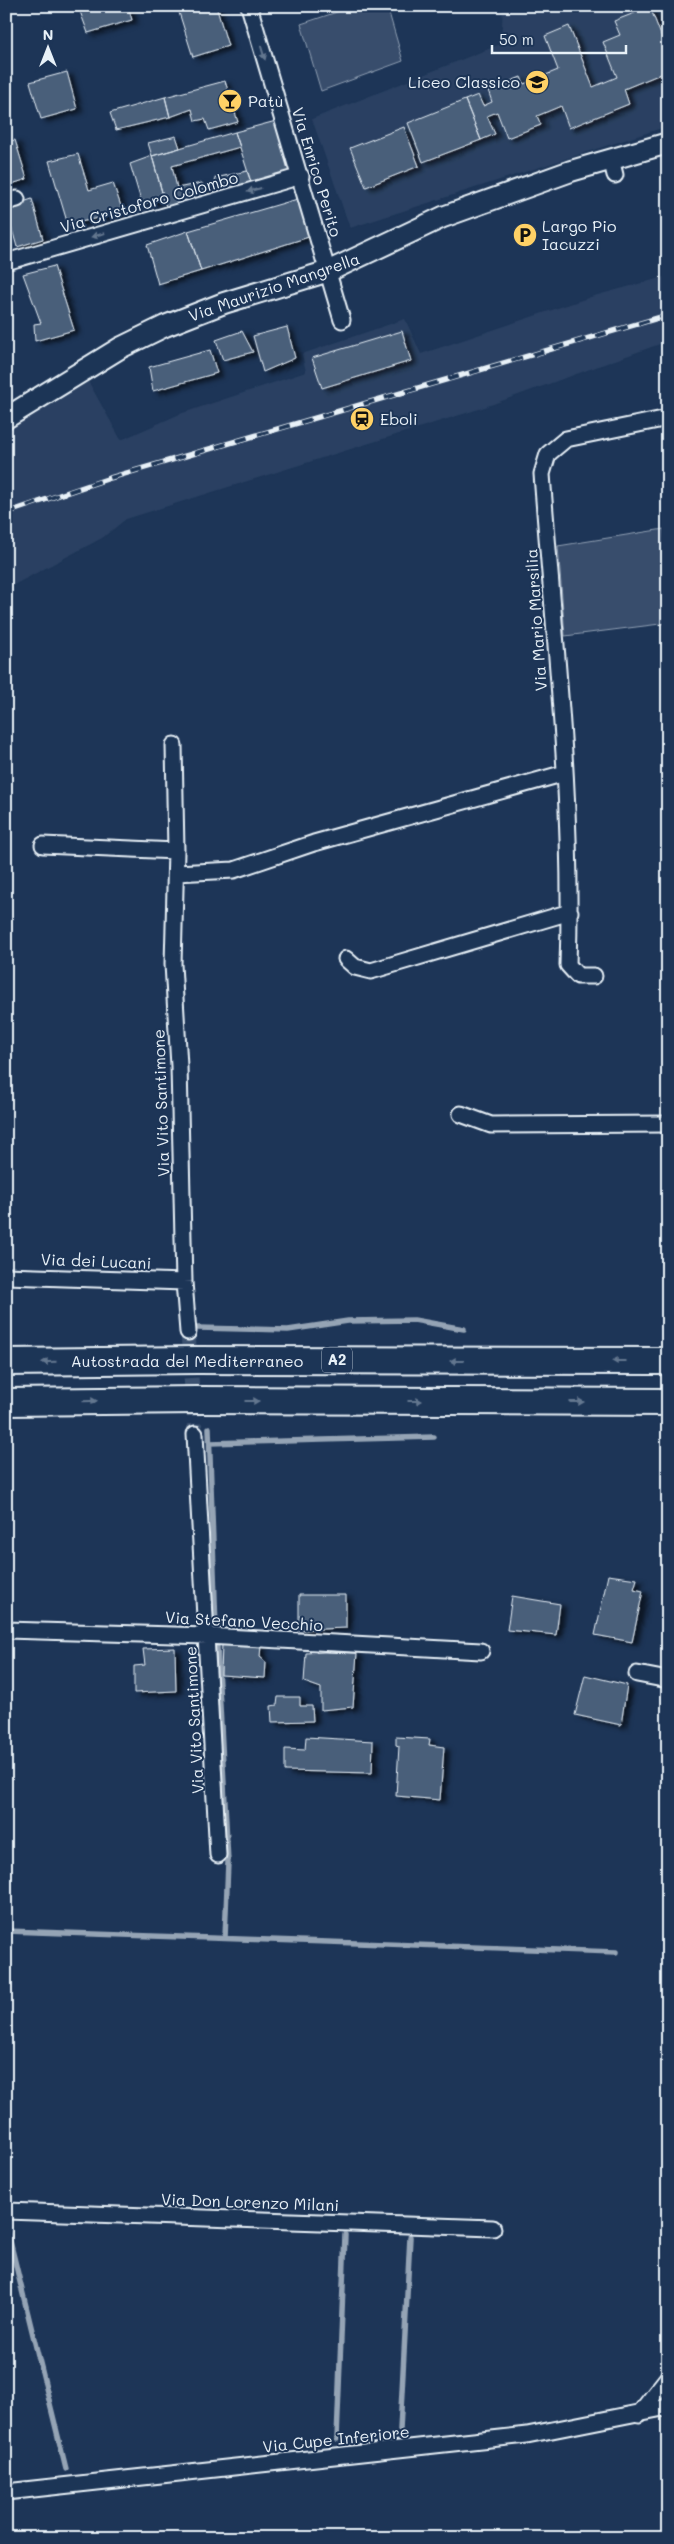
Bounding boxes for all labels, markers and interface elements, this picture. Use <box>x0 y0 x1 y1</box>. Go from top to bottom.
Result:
north arrow <box>22 22 72 72</box>
scale bar <box>492 22 625 54</box>
text: N <box>43 25 53 44</box>
text: 50 m <box>499 29 534 49</box>
one-way arrow <box>259 45 267 60</box>
school or university icon: Liceo Classico <box>524 69 550 95</box>
place label: Liceo Classico <box>408 71 520 92</box>
bar icon: Patù <box>217 88 243 114</box>
place label: Patù <box>248 90 284 111</box>
street label: Via Enrico Perito <box>288 105 347 239</box>
street label: Via Cristoforo Colombo <box>57 166 240 237</box>
one-way arrow <box>246 186 261 194</box>
place label: Largo Pio Iacuzzi <box>542 215 616 254</box>
parking icon: Largo Pio Iacuzzi <box>512 222 538 248</box>
one-way arrow <box>90 232 105 240</box>
street label: Via Maurizio Mangrella <box>185 247 362 326</box>
station icon: Eboli <box>349 406 375 432</box>
place label: Eboli <box>380 408 418 429</box>
street label: Via Mario Marsilia <box>520 548 551 692</box>
street label: Via Vito Santimone <box>147 1029 174 1177</box>
street label: Via dei Lucani <box>40 1248 152 1273</box>
road number: A2 <box>322 1348 352 1372</box>
street label: Autostrada del Mediterraneo <box>71 1350 303 1371</box>
one-way arrow <box>448 1357 464 1365</box>
one-way arrow <box>611 1357 627 1365</box>
one-way arrow <box>41 1358 57 1366</box>
one-way arrow <box>82 1397 98 1405</box>
one-way arrow <box>245 1397 261 1405</box>
one-way arrow <box>407 1397 423 1405</box>
one-way arrow <box>570 1398 586 1406</box>
street label: Via Stefano Vecchio <box>164 1606 324 1635</box>
street label: Via Vito Santimone <box>179 1646 208 1794</box>
street label: Via Don Lorenzo Milani <box>161 2188 340 2215</box>
street label: Via Cupe Inferiore <box>261 2420 410 2457</box>

